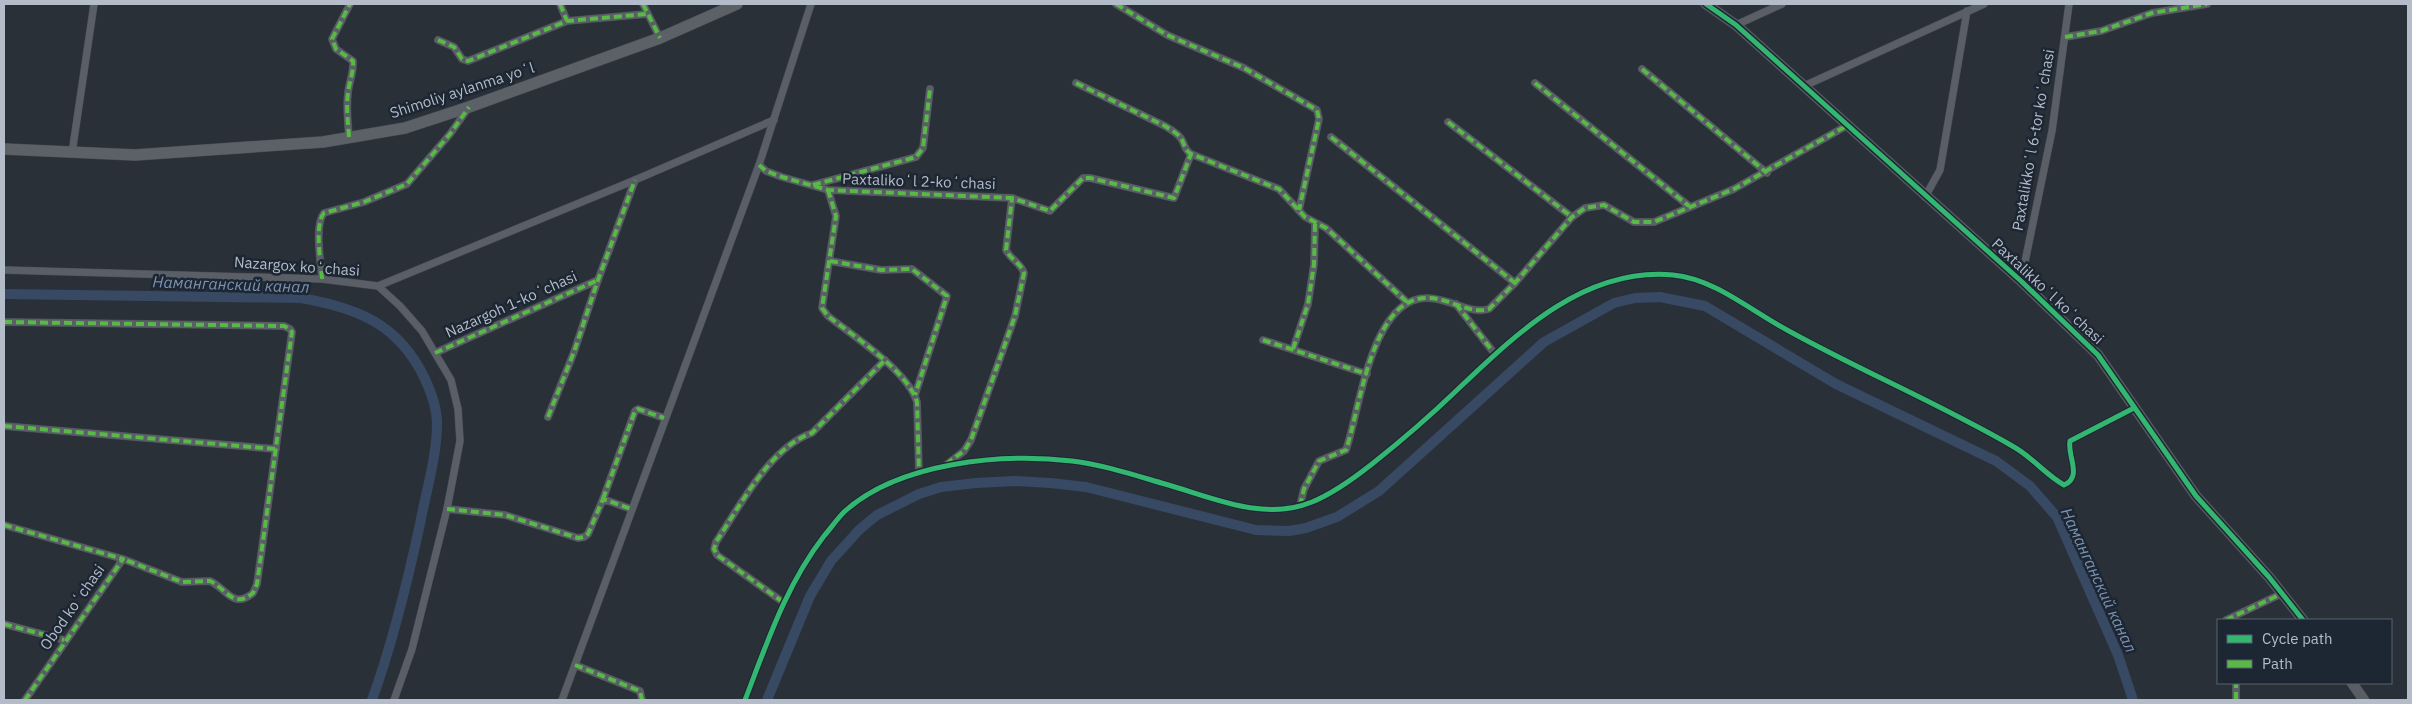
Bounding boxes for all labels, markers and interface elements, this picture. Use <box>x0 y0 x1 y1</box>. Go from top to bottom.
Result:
street label: Paxtalikkoʻl 6-tor koʻchasi <box>2008 48 2058 232</box>
street label: Shimoliy aylanma yoʻl <box>387 58 537 122</box>
street label: Paxtalikoʻl 2-koʻchasi <box>842 169 996 193</box>
street label: Paxtalikkoʻl koʻchasi <box>1988 234 2108 348</box>
street label: Nazargox koʻchasi <box>233 252 361 280</box>
street label: Nazargoh 1-koʻchasi <box>442 266 580 342</box>
water label: Наманганский канал <box>152 271 310 297</box>
water label: Наманганский канал <box>2057 505 2141 656</box>
street label: Obod koʻchasi <box>35 561 109 653</box>
legend <box>2217 619 2392 684</box>
text: Cycle path <box>2262 629 2333 648</box>
text: Path <box>2262 654 2293 673</box>

